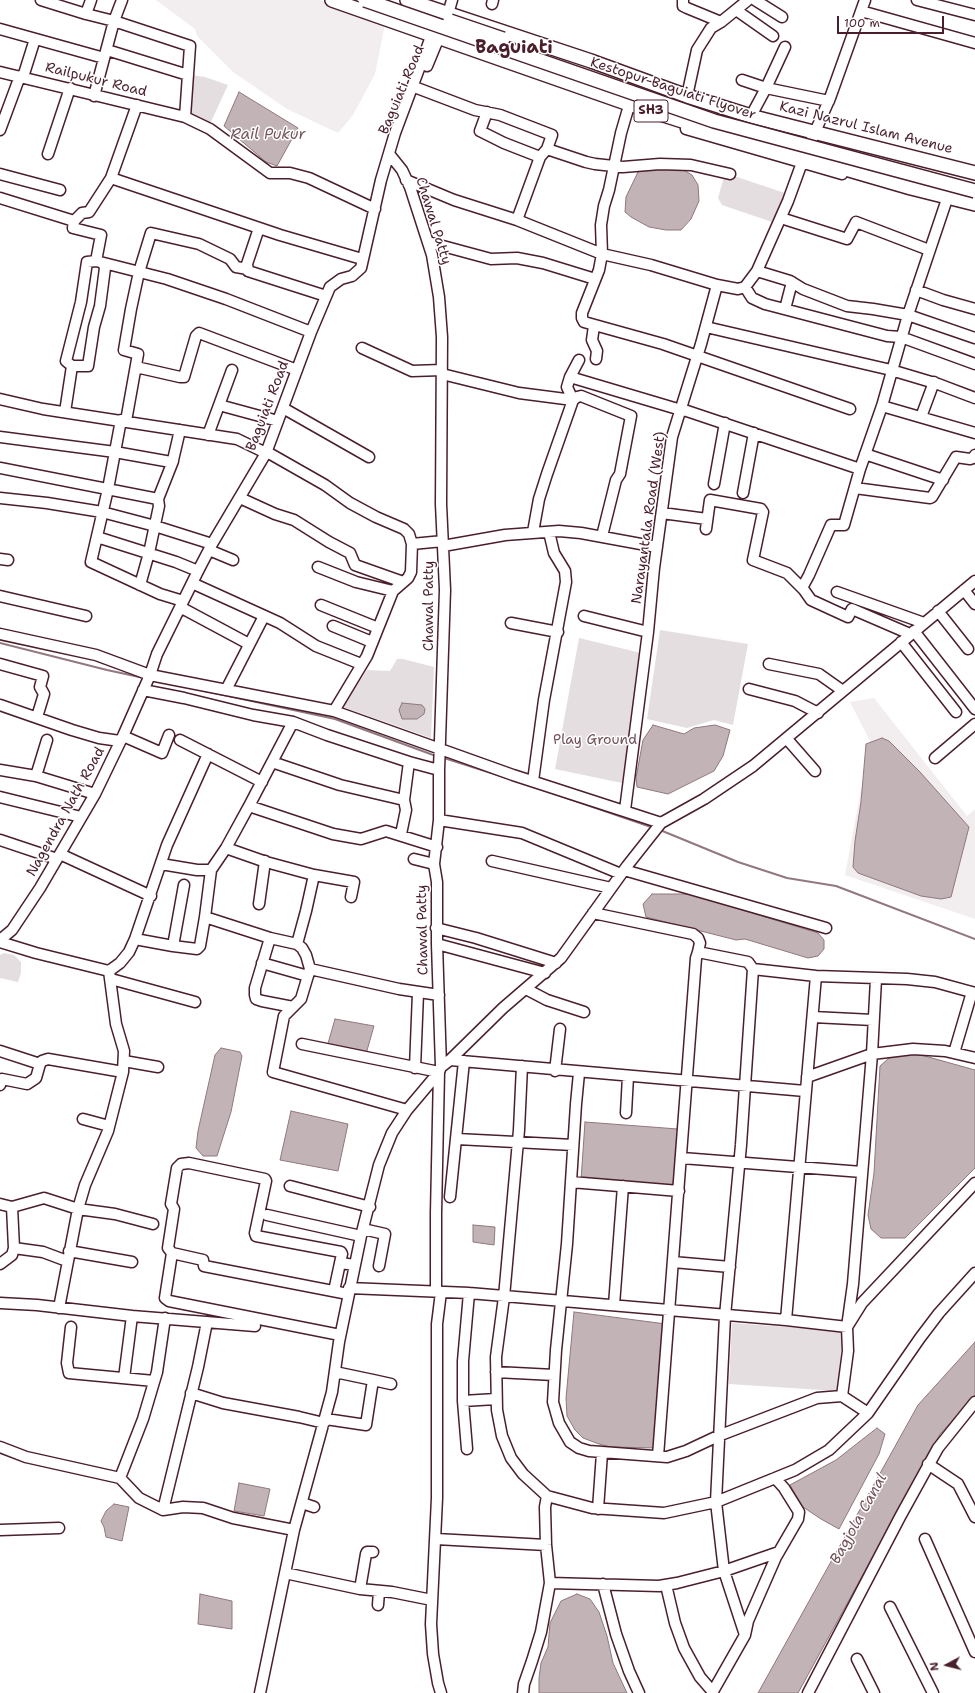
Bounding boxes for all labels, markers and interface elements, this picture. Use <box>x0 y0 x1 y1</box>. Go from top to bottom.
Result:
scale bar <box>839 8 946 34</box>
text: 100 m <box>844 15 880 31</box>
district label: Baguiati <box>475 37 553 59</box>
street label: Baguiati Road <box>376 43 428 137</box>
street label: Kestopur-Baguiati Flyover <box>588 54 758 124</box>
street label: Railpukur Road <box>43 59 149 101</box>
street label: Kazi Nazrul Islam Avenue <box>778 98 954 158</box>
road number: SH3 <box>634 100 668 122</box>
water label: Rail Pukur <box>230 126 306 144</box>
street label: Chawal Patty <box>412 175 454 267</box>
street label: Baguiati Road <box>243 359 293 453</box>
street label: Narayantala Road (West) <box>629 431 669 605</box>
street label: Chawal Patty <box>421 561 437 651</box>
park label: Play Ground <box>553 732 637 748</box>
street label: Nagendra Nath Road <box>23 744 109 880</box>
street label: Chawal Patty <box>414 885 432 975</box>
water label: Bagjola Canal <box>827 1471 891 1567</box>
north arrow <box>927 1645 967 1685</box>
text: N <box>927 1661 943 1672</box>

